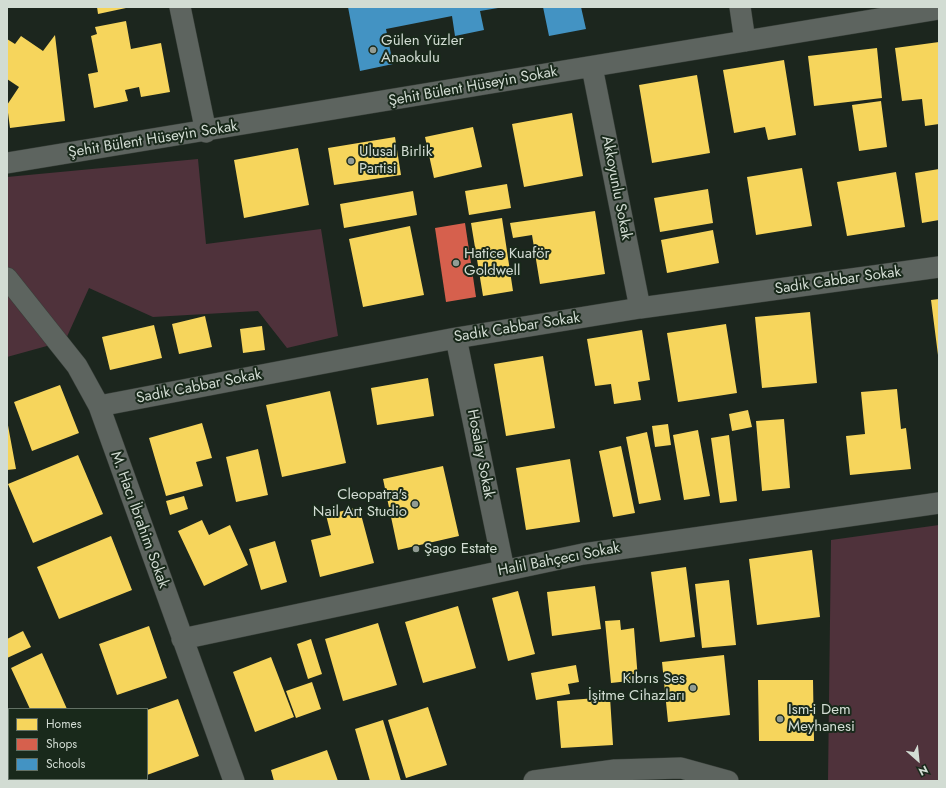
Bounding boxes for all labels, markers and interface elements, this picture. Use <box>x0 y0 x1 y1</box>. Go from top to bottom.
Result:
place label: Gülen Yüzler Anaokulu <box>381 32 464 67</box>
marker: Gülen Yüzler Anaokulu <box>368 45 378 55</box>
street label: Şehit Bülent Hüseyin Sokak <box>387 63 559 111</box>
street label: Şehit Bülent Hüseyin Sokak <box>67 118 239 162</box>
street label: Akkoyunlu Sokak <box>597 134 635 242</box>
place label: Ulusal Birlik Partisi <box>359 143 432 178</box>
marker: Ulusal Birlik Partisi <box>346 156 356 166</box>
place label: Hatice Kuaför Goldwell <box>464 245 550 280</box>
marker: Hatice Kuaför Goldwell <box>451 258 461 268</box>
street label: Sadık Cabbar Sokak <box>774 263 902 299</box>
street label: Sadık Cabbar Sokak <box>453 309 581 347</box>
street label: Sadık Cabbar Sokak <box>135 366 263 408</box>
street label: Hosalay Sokak <box>463 408 497 500</box>
street label: M. Hacı İbrahim Sokak <box>106 449 172 591</box>
place label: Cleopatra's Nail Art Studio <box>313 486 407 521</box>
marker: Cleopatra's Nail Art Studio <box>410 499 420 509</box>
street label: Halil Bahçecı Sokak <box>496 539 622 581</box>
place label: Şago Estate <box>424 540 497 558</box>
marker: Şago Estate <box>411 544 421 554</box>
place label: Kıbrıs Ses İşitme Cihazları <box>588 670 685 705</box>
marker: Kıbrıs Ses İşitme Cihazları <box>688 683 698 693</box>
place label: Ism-i Dem Meyhanesi <box>788 701 855 736</box>
legend <box>8 708 148 780</box>
marker: Ism-i Dem Meyhanesi <box>775 714 785 724</box>
text: Homes <box>46 715 82 733</box>
text: Shops <box>46 735 77 753</box>
north arrow <box>898 740 938 780</box>
text: Schools <box>46 755 85 773</box>
text: N <box>916 762 931 780</box>

